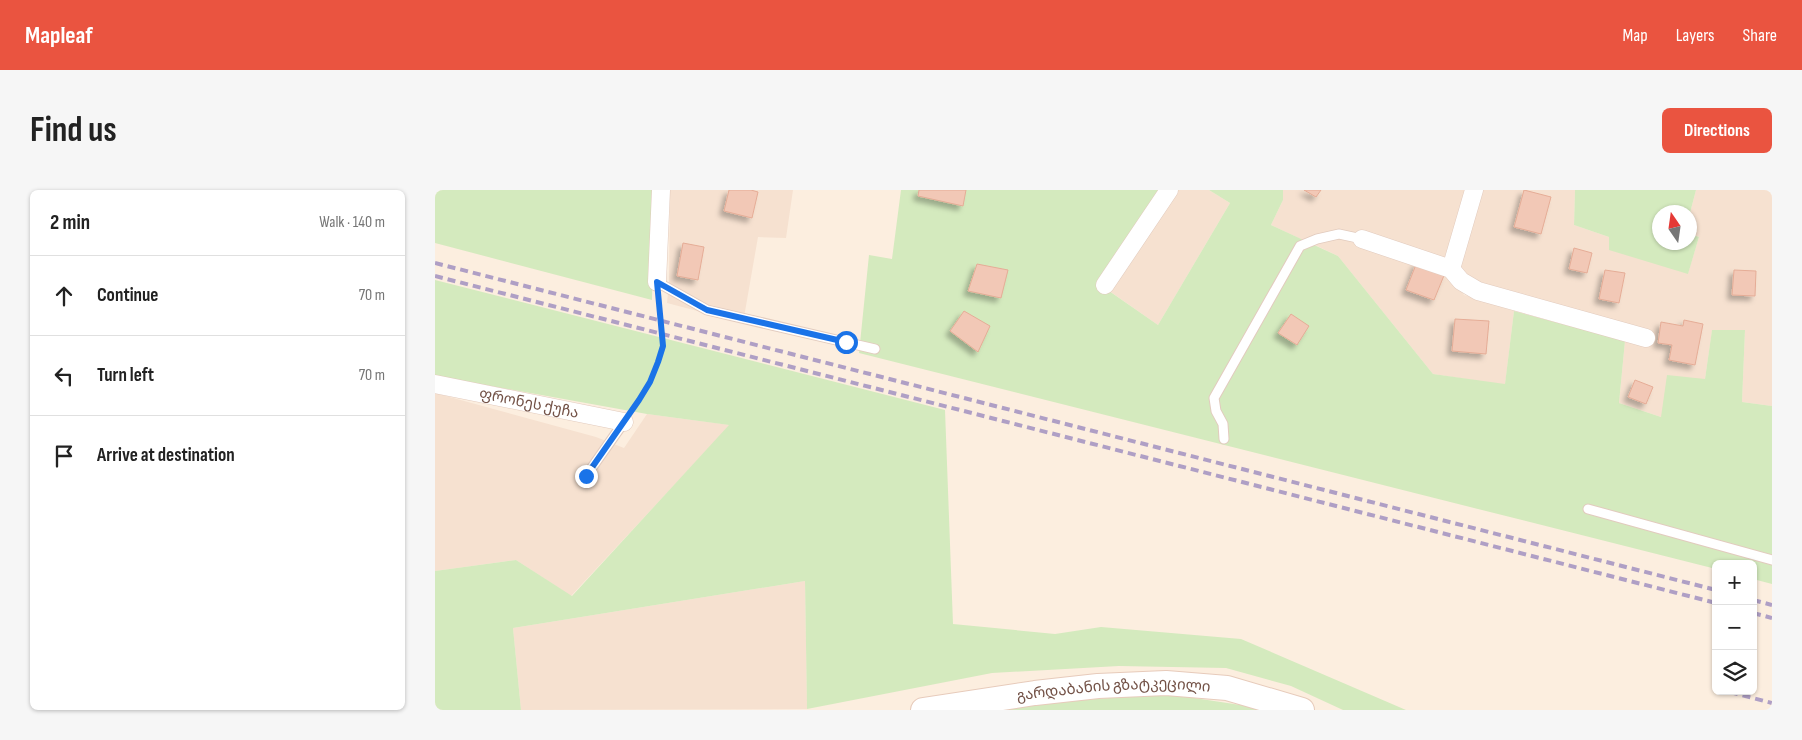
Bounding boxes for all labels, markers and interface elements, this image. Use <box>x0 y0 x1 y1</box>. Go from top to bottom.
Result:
text: Mapleaf <box>25 21 93 50</box>
text: Map <box>1623 25 1648 46</box>
text: Layers <box>1676 25 1715 46</box>
text: Share <box>1743 25 1777 46</box>
button: Directions <box>1662 108 1772 153</box>
text: Find us <box>30 109 117 152</box>
north arrow <box>1652 205 1697 250</box>
text: 2 min <box>50 210 90 235</box>
text: Walk · 140 m <box>319 213 385 232</box>
icon: ahead <box>50 282 78 310</box>
text: Continue <box>97 284 158 307</box>
text: 70 m <box>359 286 385 305</box>
route start <box>835 331 858 354</box>
icon: left <box>50 362 78 390</box>
text: Turn left <box>97 364 154 387</box>
text: 70 m <box>359 366 385 385</box>
street label: ფრონეს ქუჩა <box>478 384 581 422</box>
icon: arrive <box>50 442 78 470</box>
text: Arrive at destination <box>97 444 235 467</box>
route end <box>575 465 598 488</box>
map controls <box>1712 560 1757 695</box>
button: + <box>1712 560 1757 605</box>
button: − <box>1712 605 1757 650</box>
button: layers <box>1712 650 1757 695</box>
street label: გარდაბანის გზატკეცილი <box>1015 673 1211 705</box>

